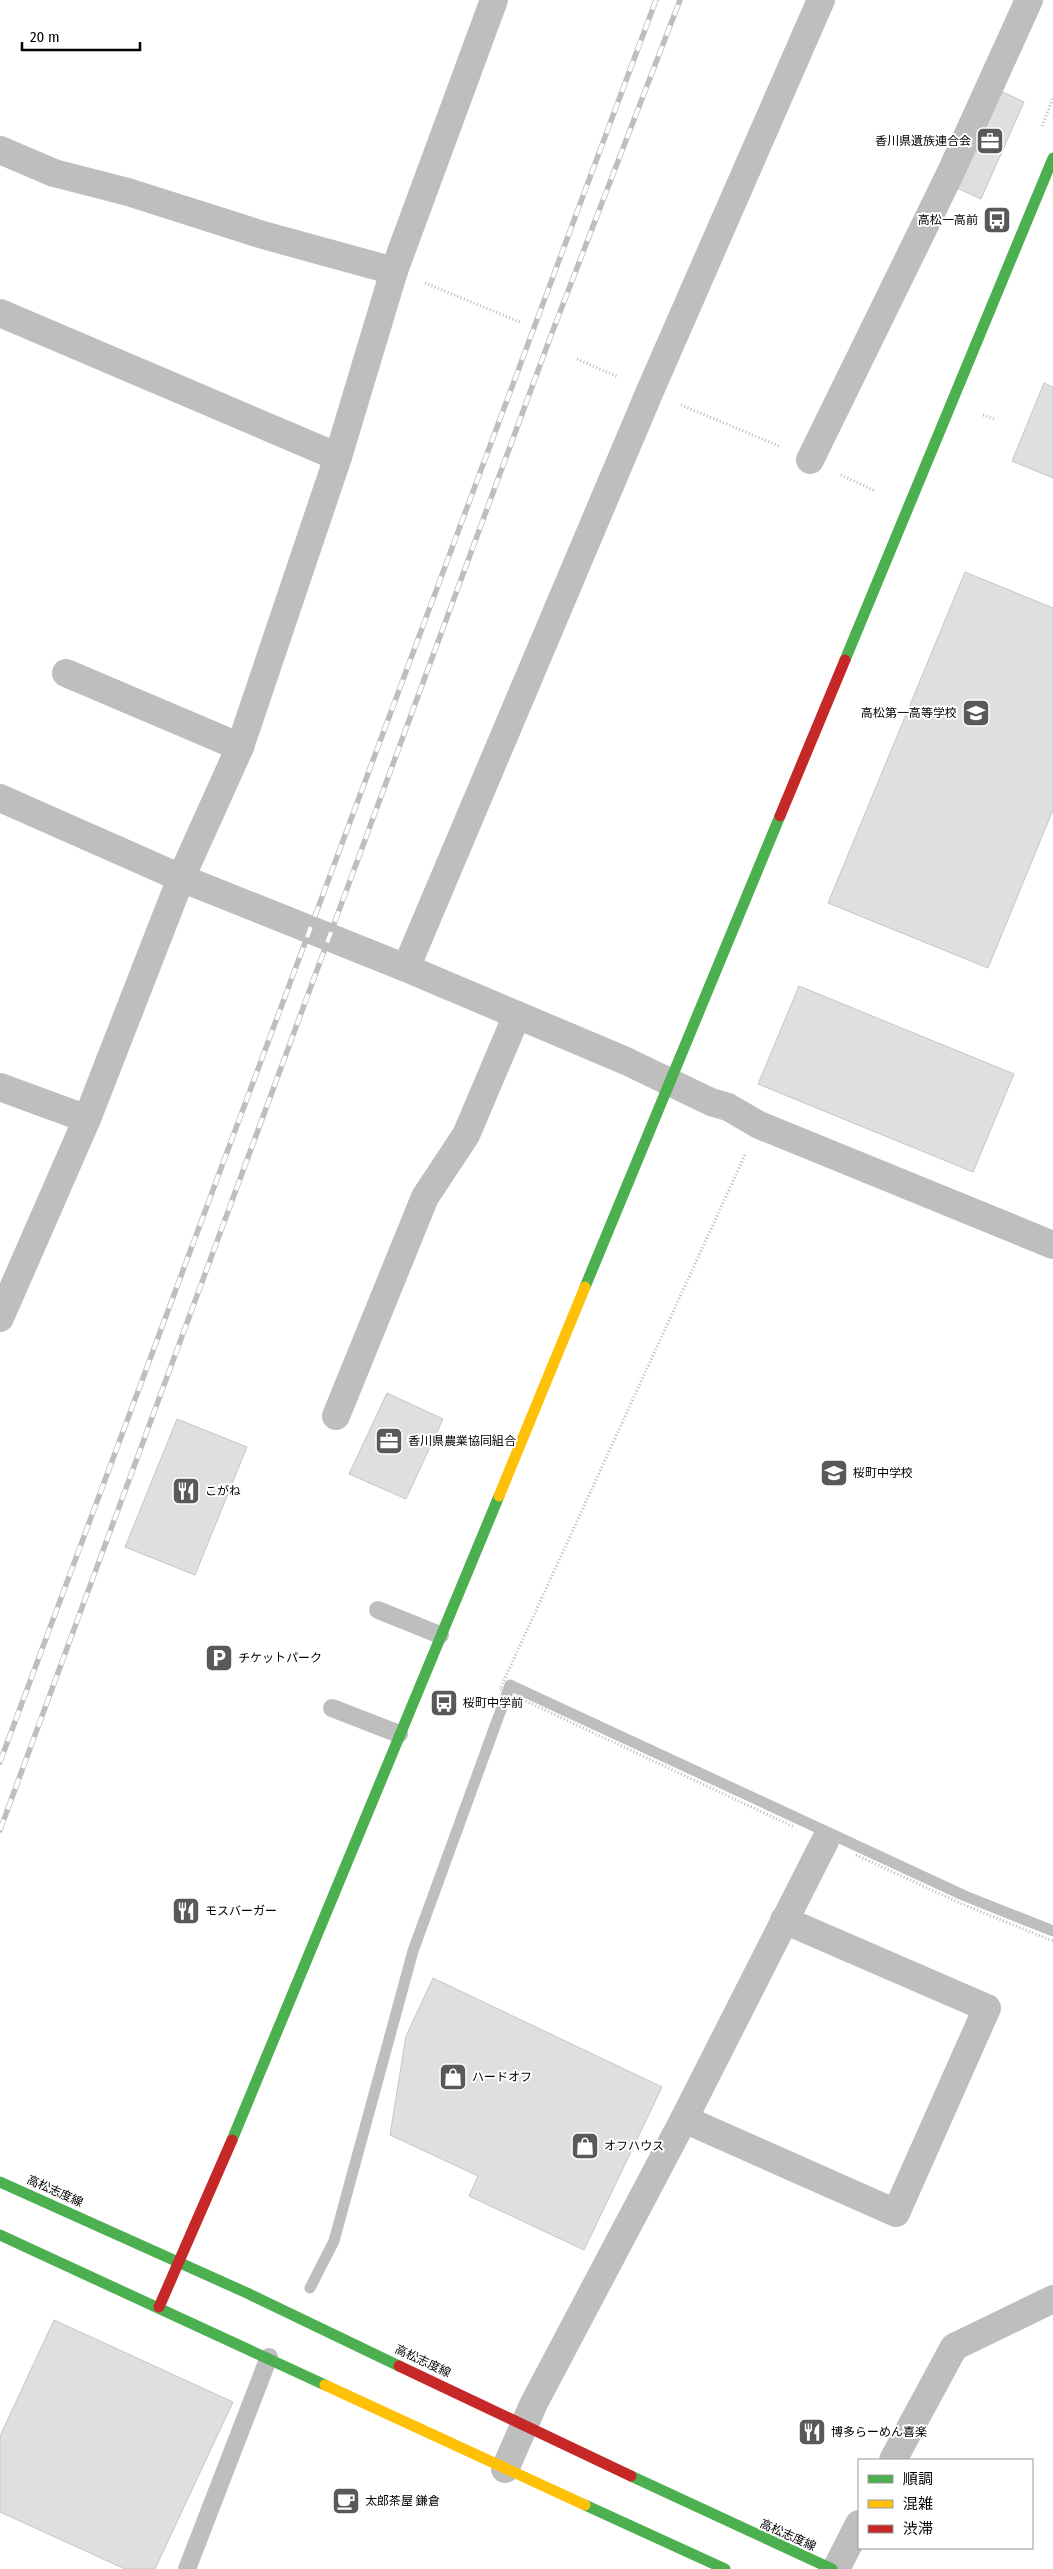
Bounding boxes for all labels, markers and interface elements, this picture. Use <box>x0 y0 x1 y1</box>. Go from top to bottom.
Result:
scale bar <box>22 20 140 52</box>
text: 20 m <box>30 28 60 46</box>
office icon: 香川県遺族連合会 <box>975 126 1005 156</box>
place label: 香川県遺族連合会 <box>875 134 971 148</box>
bus stop icon: 高松一高前 <box>982 205 1012 235</box>
place label: 高松一高前 <box>918 213 978 227</box>
school or university icon: 高松第一高等学校 <box>961 698 991 728</box>
place label: 高松第一高等学校 <box>861 706 957 720</box>
office icon: 香川県農業協同組合 <box>374 1426 404 1456</box>
place label: 香川県農業協同組合 <box>408 1434 516 1448</box>
school or university icon: 桜町中学校 <box>819 1458 849 1488</box>
place label: 桜町中学校 <box>853 1466 913 1480</box>
restaurant icon: こがね <box>171 1476 201 1506</box>
place label: こがね <box>205 1484 241 1498</box>
parking icon: チケットパーク <box>204 1643 234 1673</box>
place label: チケットパーク <box>238 1651 322 1665</box>
bus stop icon: 桜町中学前 <box>429 1688 459 1718</box>
place label: 桜町中学前 <box>463 1696 523 1710</box>
restaurant icon: モスバーガー <box>171 1896 201 1926</box>
place label: モスバーガー <box>205 1904 277 1918</box>
shop icon: ハードオフ <box>438 2062 468 2092</box>
place label: ハードオフ <box>472 2070 532 2084</box>
shop icon: オフハウス <box>570 2131 600 2161</box>
place label: オフハウス <box>604 2139 664 2153</box>
street label: 高松志度線 <box>25 2172 85 2210</box>
street label: 高松志度線 <box>393 2342 453 2380</box>
restaurant icon: 博多らーめん喜楽 <box>797 2417 827 2447</box>
place label: 博多らーめん喜楽 <box>831 2425 927 2439</box>
legend <box>858 2459 1033 2549</box>
text: 順調 <box>903 2470 933 2488</box>
cafe icon: 太郎茶屋 鎌倉 <box>331 2486 361 2516</box>
place label: 太郎茶屋 鎌倉 <box>365 2494 440 2508</box>
text: 混雑 <box>903 2495 933 2513</box>
street label: 高松志度線 <box>758 2516 818 2554</box>
text: 渋滞 <box>903 2520 933 2538</box>

